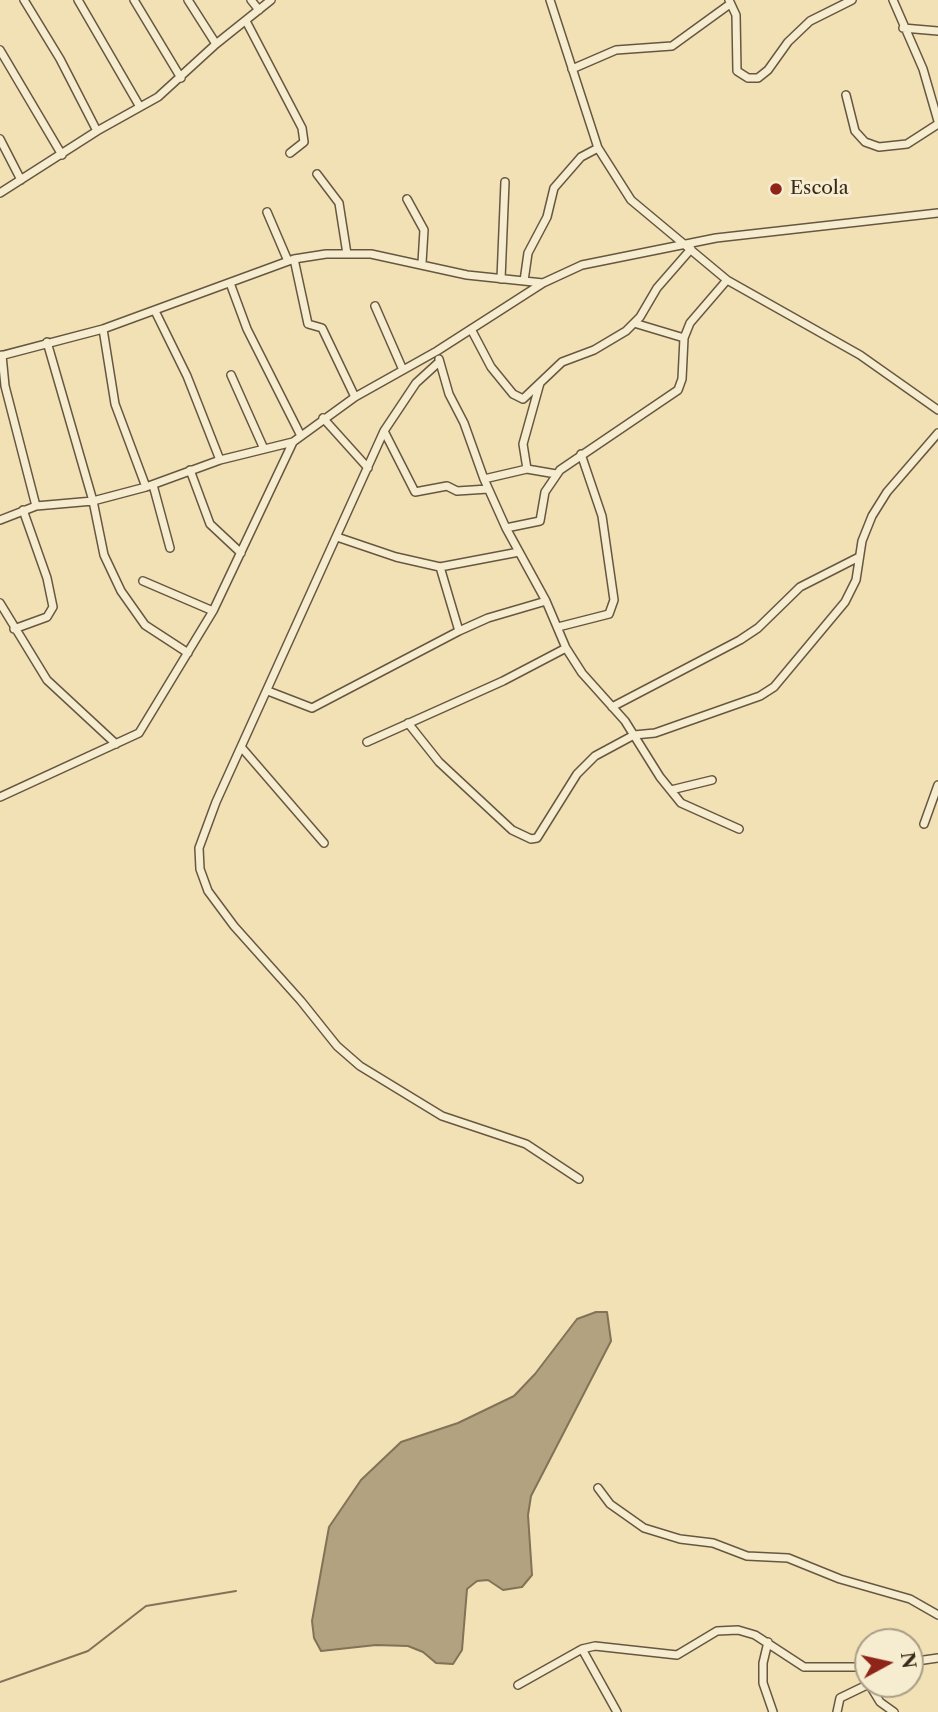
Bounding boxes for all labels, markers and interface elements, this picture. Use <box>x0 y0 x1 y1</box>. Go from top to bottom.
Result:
place label: Escola <box>790 178 849 200</box>
marker: Escola <box>768 181 784 197</box>
north arrow <box>854 1628 924 1698</box>
text: N <box>896 1651 921 1670</box>

